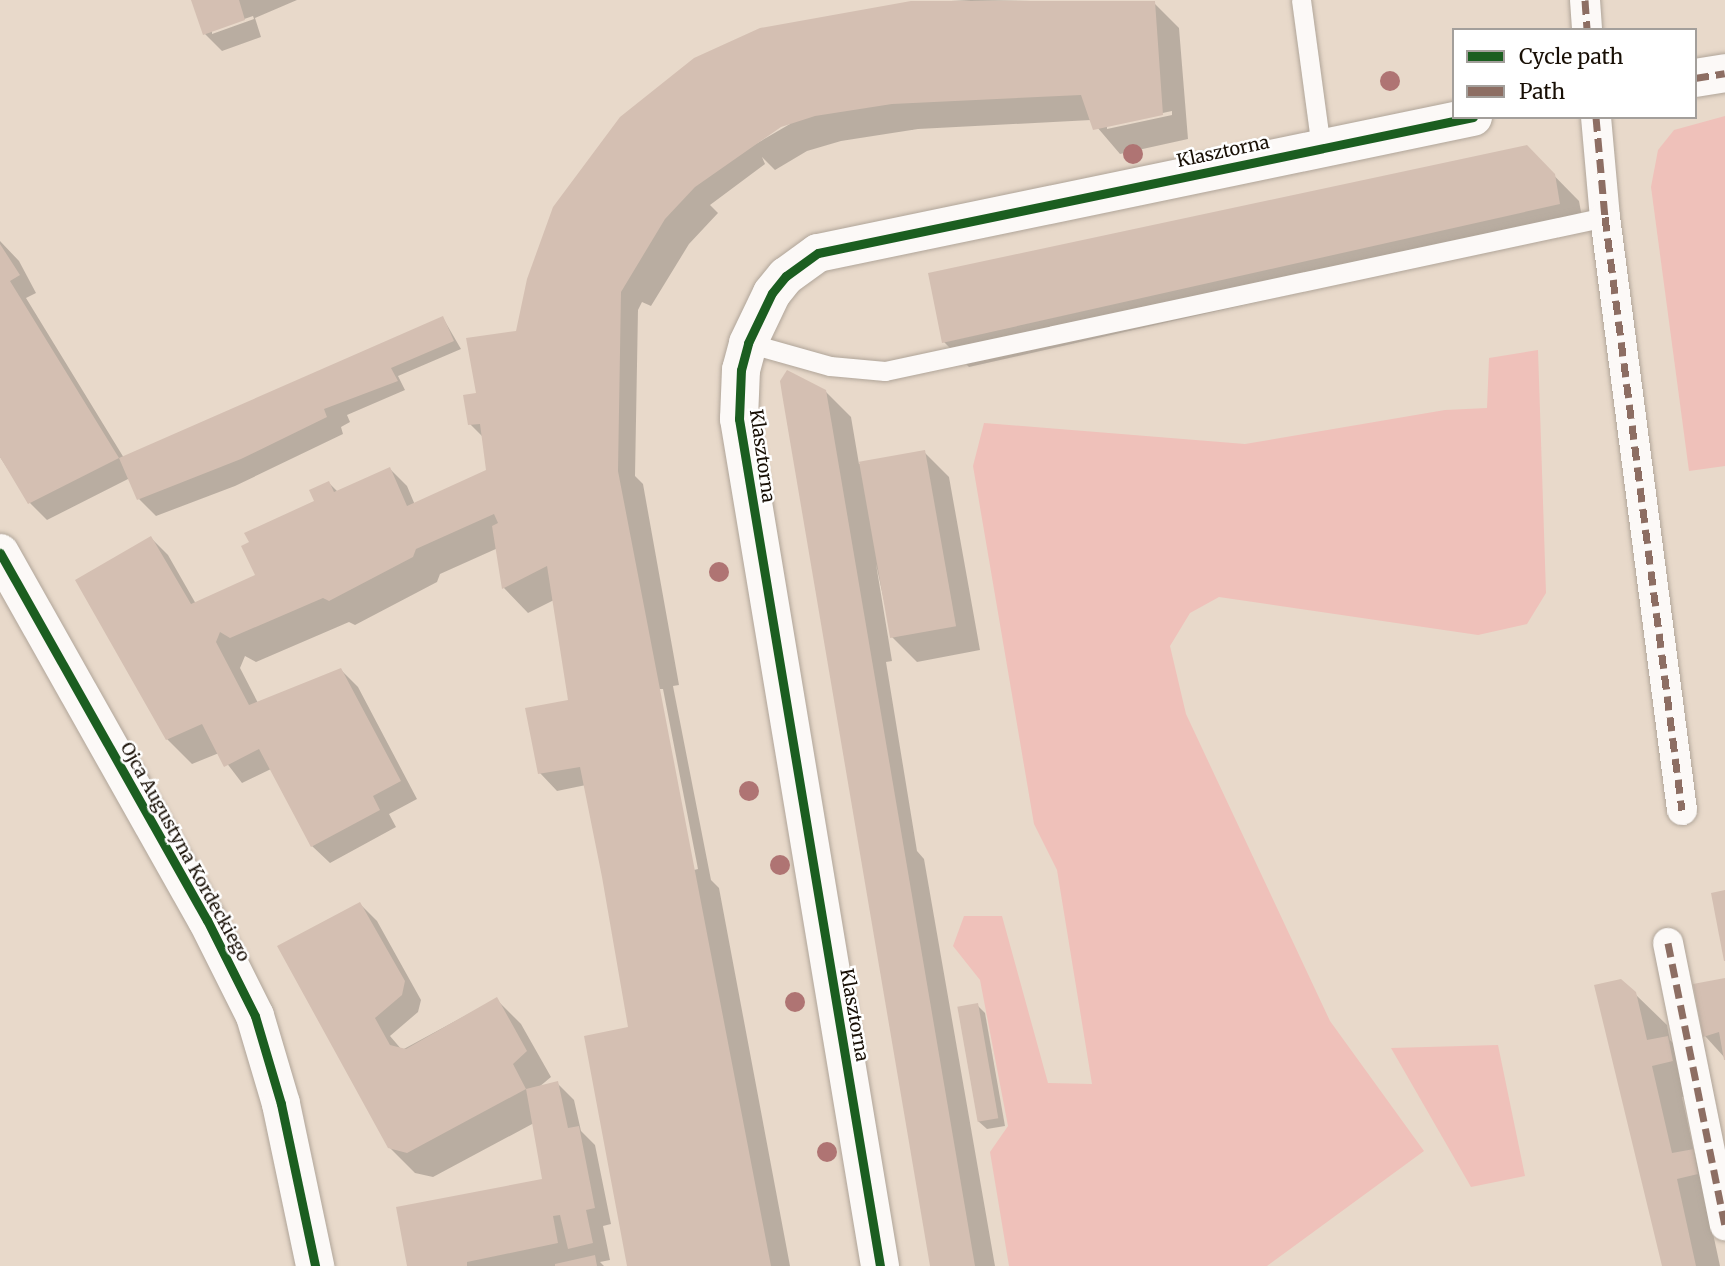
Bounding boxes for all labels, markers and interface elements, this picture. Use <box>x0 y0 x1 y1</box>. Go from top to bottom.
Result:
legend <box>1452 28 1697 119</box>
text: Cycle path <box>1519 43 1623 70</box>
text: Path <box>1519 78 1565 105</box>
street label: Klasztorna <box>1175 132 1271 172</box>
street label: Klasztorna <box>745 408 779 504</box>
street label: Ojca Augustyna Kordeckiego <box>116 739 254 965</box>
street label: Klasztorna <box>835 967 873 1063</box>

